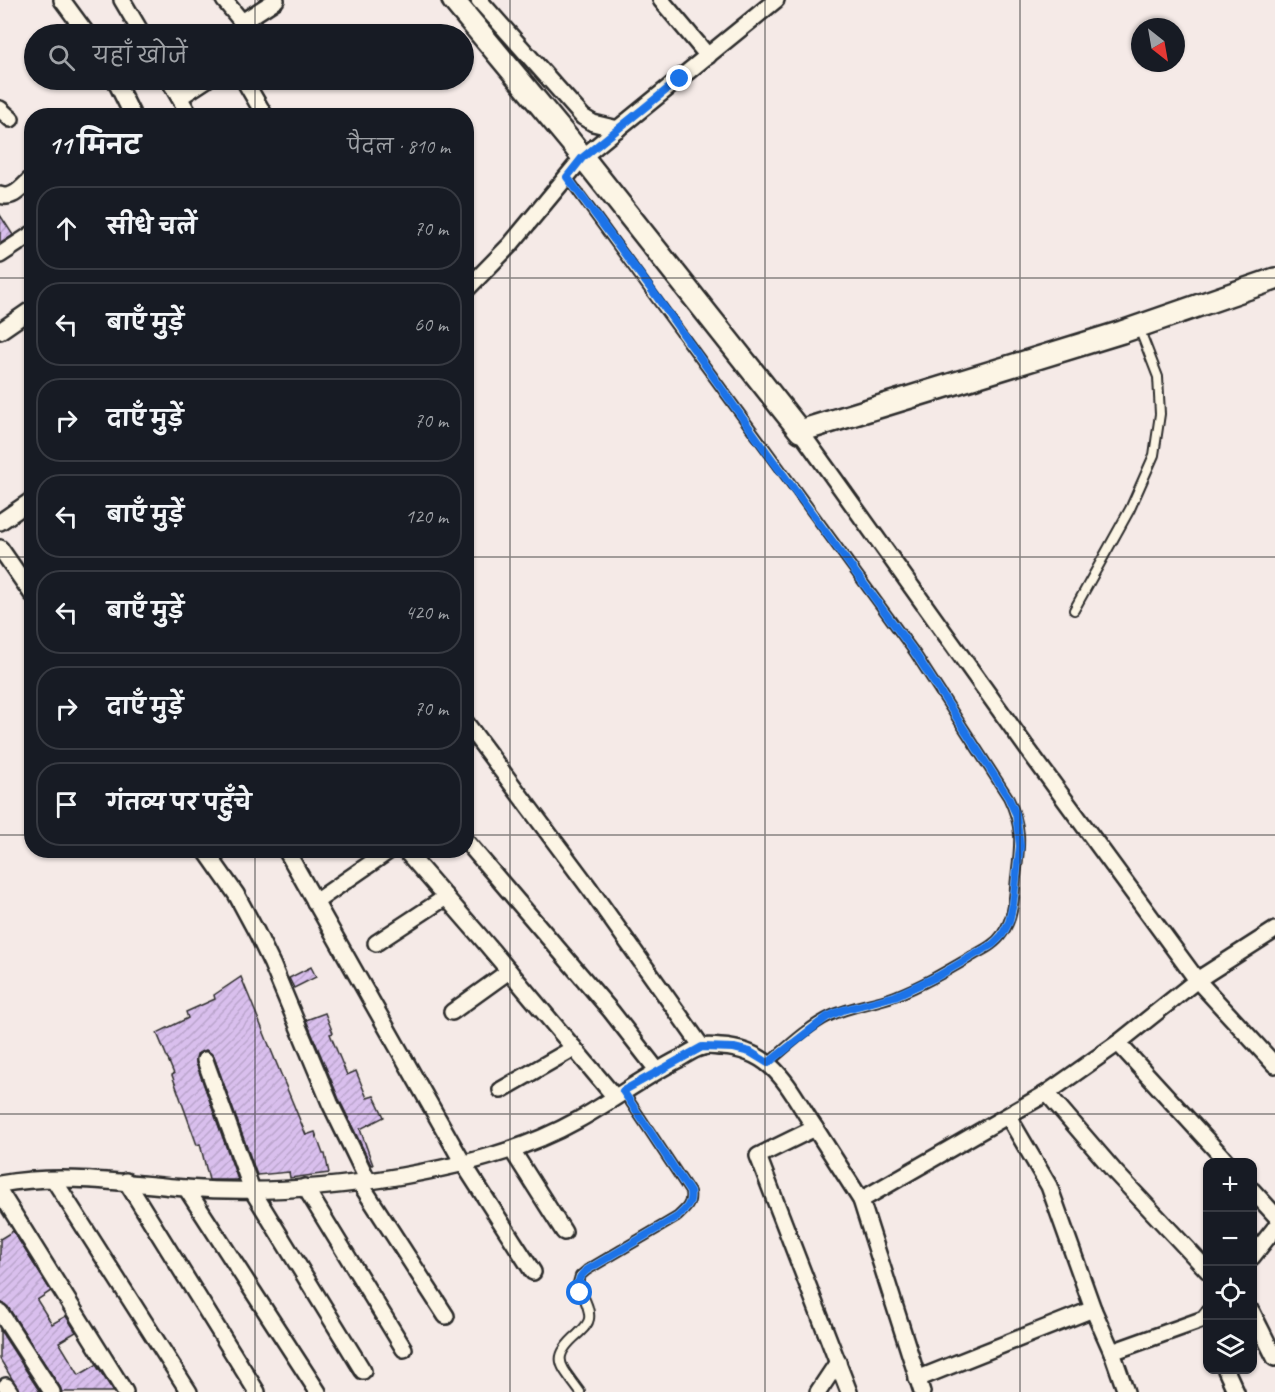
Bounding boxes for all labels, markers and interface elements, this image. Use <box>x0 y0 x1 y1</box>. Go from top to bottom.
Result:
north arrow <box>1131 18 1185 72</box>
search box <box>24 24 474 90</box>
icon: search <box>45 41 78 74</box>
text: यहाँ खोजें <box>93 42 187 70</box>
route end <box>666 65 692 91</box>
text: 11 मिनट <box>48 129 141 162</box>
text: पैदल · 810 m <box>347 134 450 159</box>
icon: ahead <box>50 212 83 245</box>
text: सीधे चलें <box>107 213 197 241</box>
text: 70 m <box>414 216 448 241</box>
icon: left <box>50 308 83 341</box>
text: बाएँ मुड़ें <box>107 309 184 337</box>
text: 60 m <box>414 312 448 337</box>
icon: right <box>50 404 83 437</box>
text: दाएँ मुड़ें <box>107 405 183 433</box>
text: 70 m <box>414 408 448 433</box>
icon: left <box>50 500 83 533</box>
text: बाएँ मुड़ें <box>107 501 184 529</box>
text: 120 m <box>405 504 448 529</box>
icon: left <box>50 596 83 629</box>
text: बाएँ मुड़ें <box>107 597 184 625</box>
text: 420 m <box>405 600 448 625</box>
icon: right <box>50 692 83 725</box>
text: दाएँ मुड़ें <box>107 693 183 721</box>
text: 70 m <box>414 696 448 721</box>
icon: arrive <box>50 788 83 821</box>
text: गंतव्य पर पहुँचे <box>107 789 251 817</box>
map controls <box>1203 1158 1257 1374</box>
button: + <box>1203 1158 1257 1212</box>
button: − <box>1203 1212 1257 1266</box>
button: locate <box>1203 1266 1257 1320</box>
route start <box>566 1279 592 1305</box>
button: layers <box>1203 1320 1257 1374</box>

